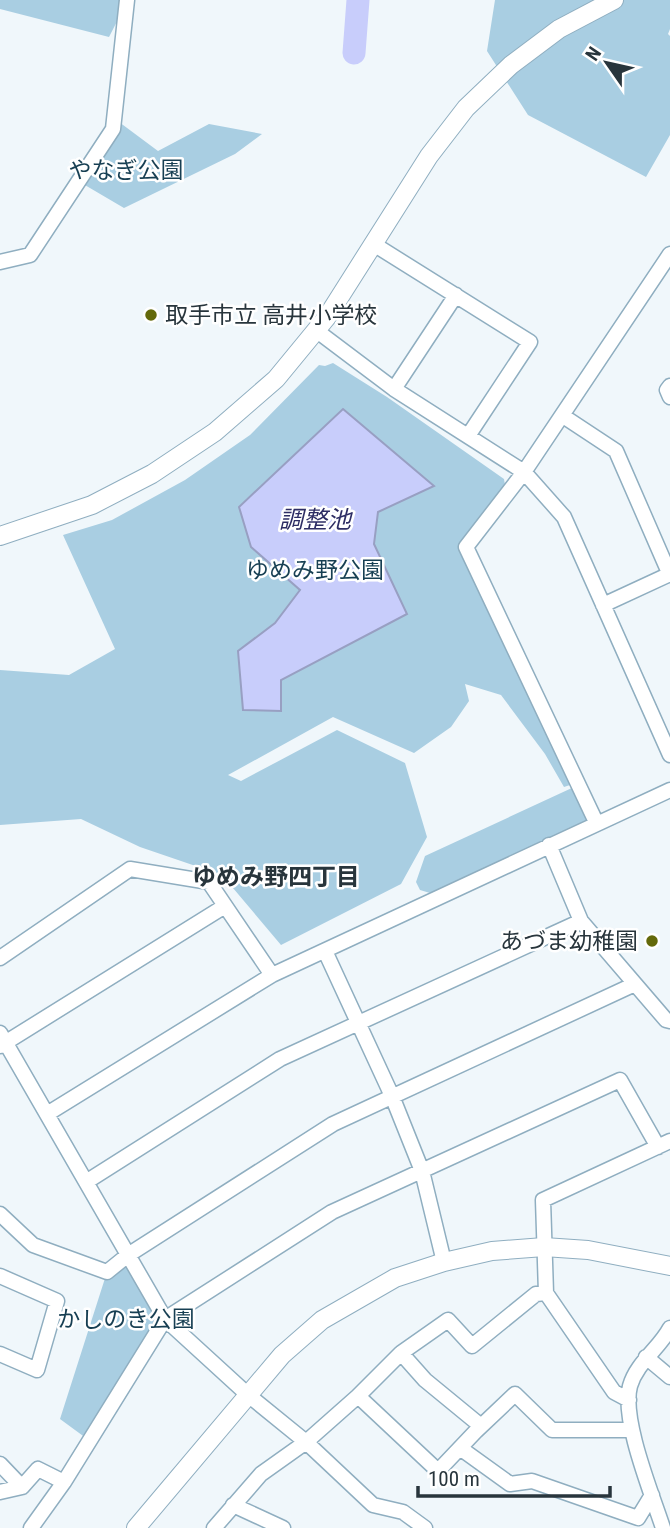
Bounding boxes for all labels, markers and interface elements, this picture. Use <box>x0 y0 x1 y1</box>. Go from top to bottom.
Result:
north arrow <box>572 28 642 98</box>
text: N <box>581 43 606 65</box>
park label: やなぎ公園 <box>69 157 184 184</box>
place label: 取手市立 高井小学校 <box>165 302 377 329</box>
marker: 取手市立 高井小学校 <box>143 307 159 323</box>
water label: 調整池 <box>279 506 353 534</box>
park label: ゆめみ野公園 <box>246 557 384 584</box>
district label: ゆめみ野四丁目 <box>192 863 360 891</box>
place label: あづま幼稚園 <box>500 928 638 955</box>
marker: あづま幼稚園 <box>644 933 660 949</box>
park label: かしのき公園 <box>57 1306 195 1333</box>
scale bar <box>418 1454 610 1498</box>
text: 100 m <box>428 1467 480 1491</box>

